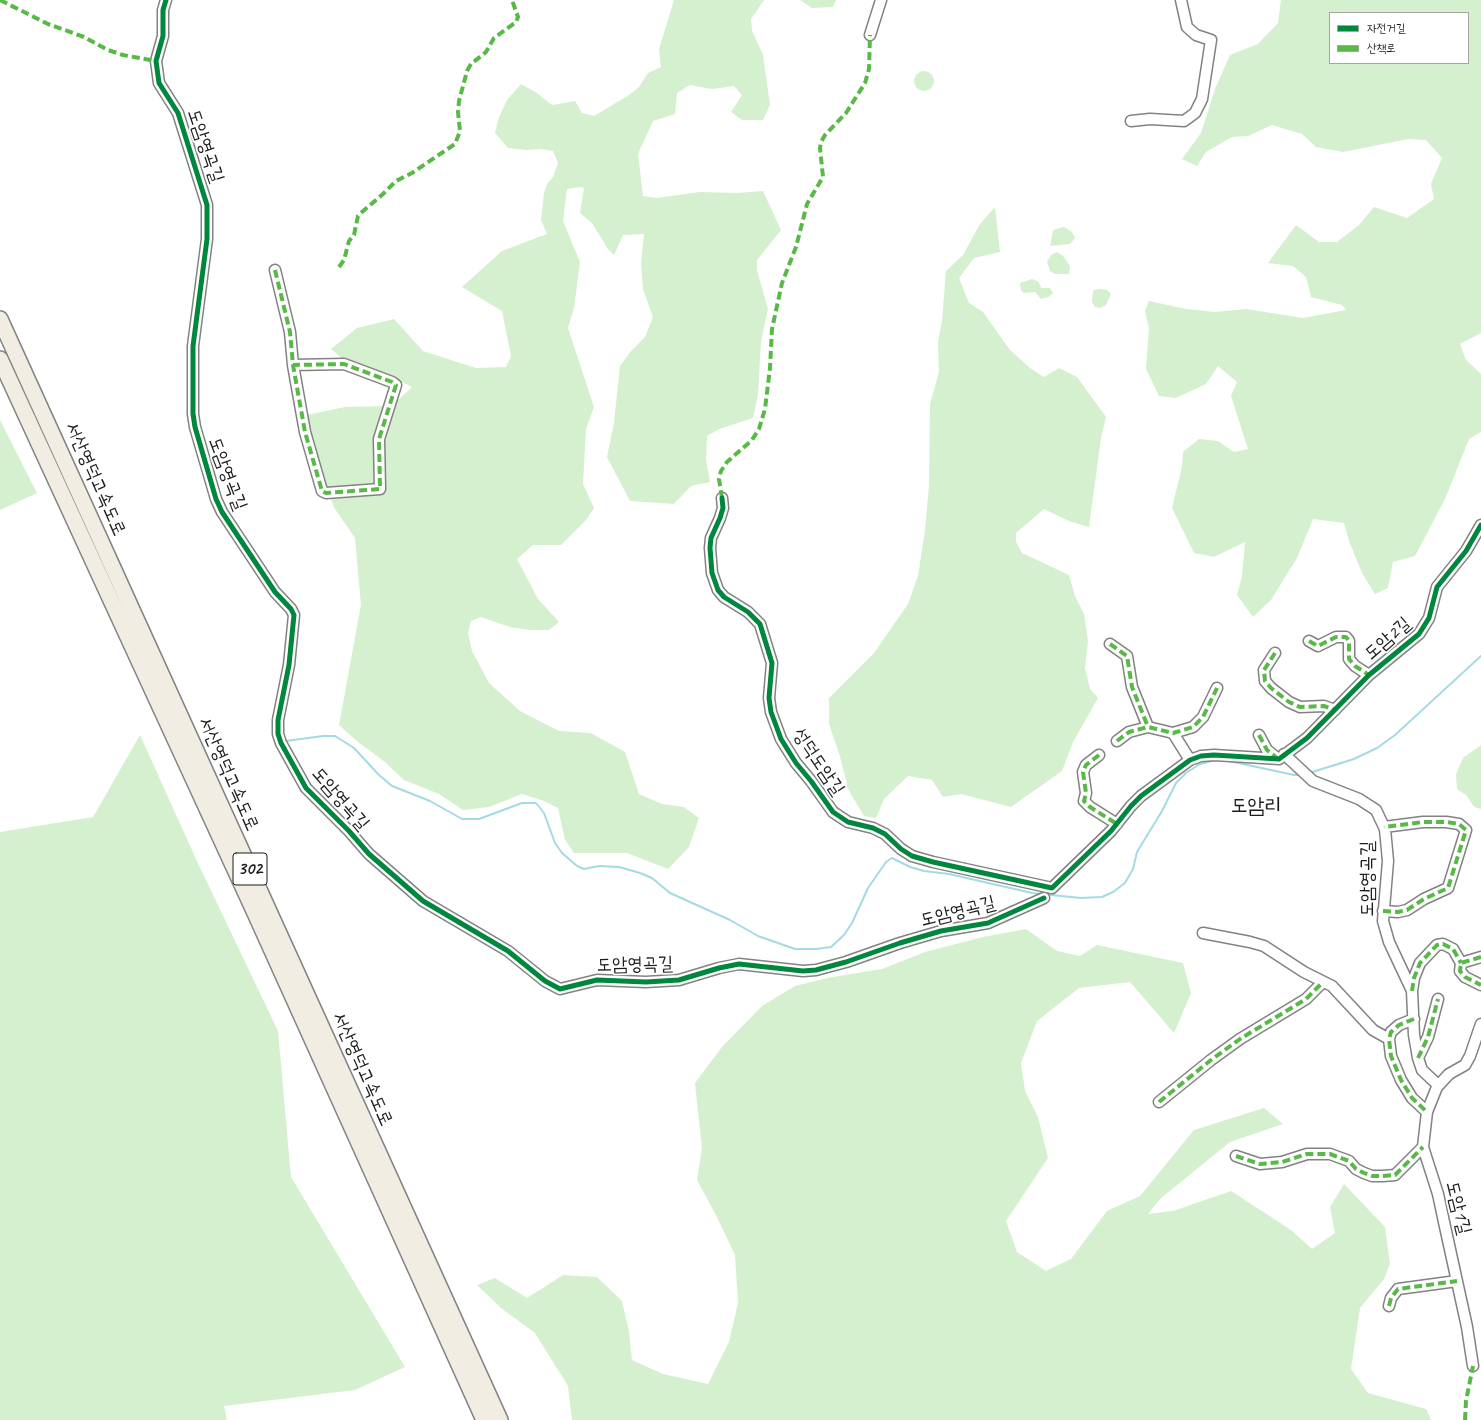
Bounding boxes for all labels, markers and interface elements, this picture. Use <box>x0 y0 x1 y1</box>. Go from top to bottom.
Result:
legend <box>1329 12 1469 64</box>
text: 자전거길 <box>1367 20 1406 36</box>
text: 산책로 <box>1367 40 1396 56</box>
street label: 도암영곡길 <box>182 106 228 186</box>
street label: 서산영덕고속도로 <box>60 418 130 540</box>
street label: 도암영곡길 <box>203 434 251 514</box>
street label: 도암2길 <box>1360 613 1416 665</box>
street label: 서산영덕고속도로 <box>193 713 263 835</box>
street label: 성덕도암길 <box>787 724 849 800</box>
street label: 도암영곡길 <box>306 763 374 835</box>
district label: 도암리 <box>1231 793 1281 819</box>
street label: 도암영곡길 <box>1357 841 1379 917</box>
road number: 302 <box>233 853 267 885</box>
street label: 도암영곡길 <box>918 892 998 932</box>
street label: 도암영곡길 <box>597 953 673 977</box>
street label: 서산영덕고속도로 <box>327 1008 397 1130</box>
street label: 도암1길 <box>1440 1179 1476 1237</box>

